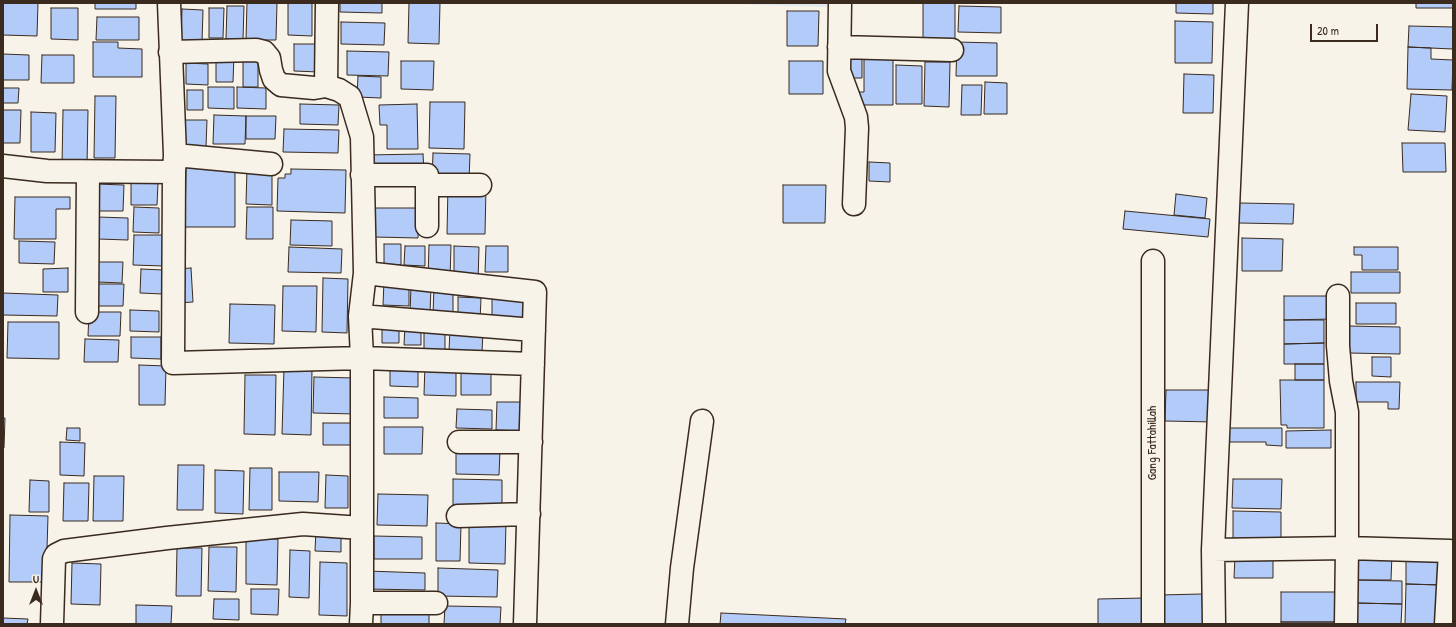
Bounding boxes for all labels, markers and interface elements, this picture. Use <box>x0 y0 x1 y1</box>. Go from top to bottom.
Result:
scale bar <box>1312 16 1380 42</box>
text: 20 m <box>1317 22 1339 39</box>
street label: Gang Fattahillah <box>1145 406 1161 480</box>
north arrow <box>16 571 56 611</box>
text: U <box>33 572 39 586</box>

